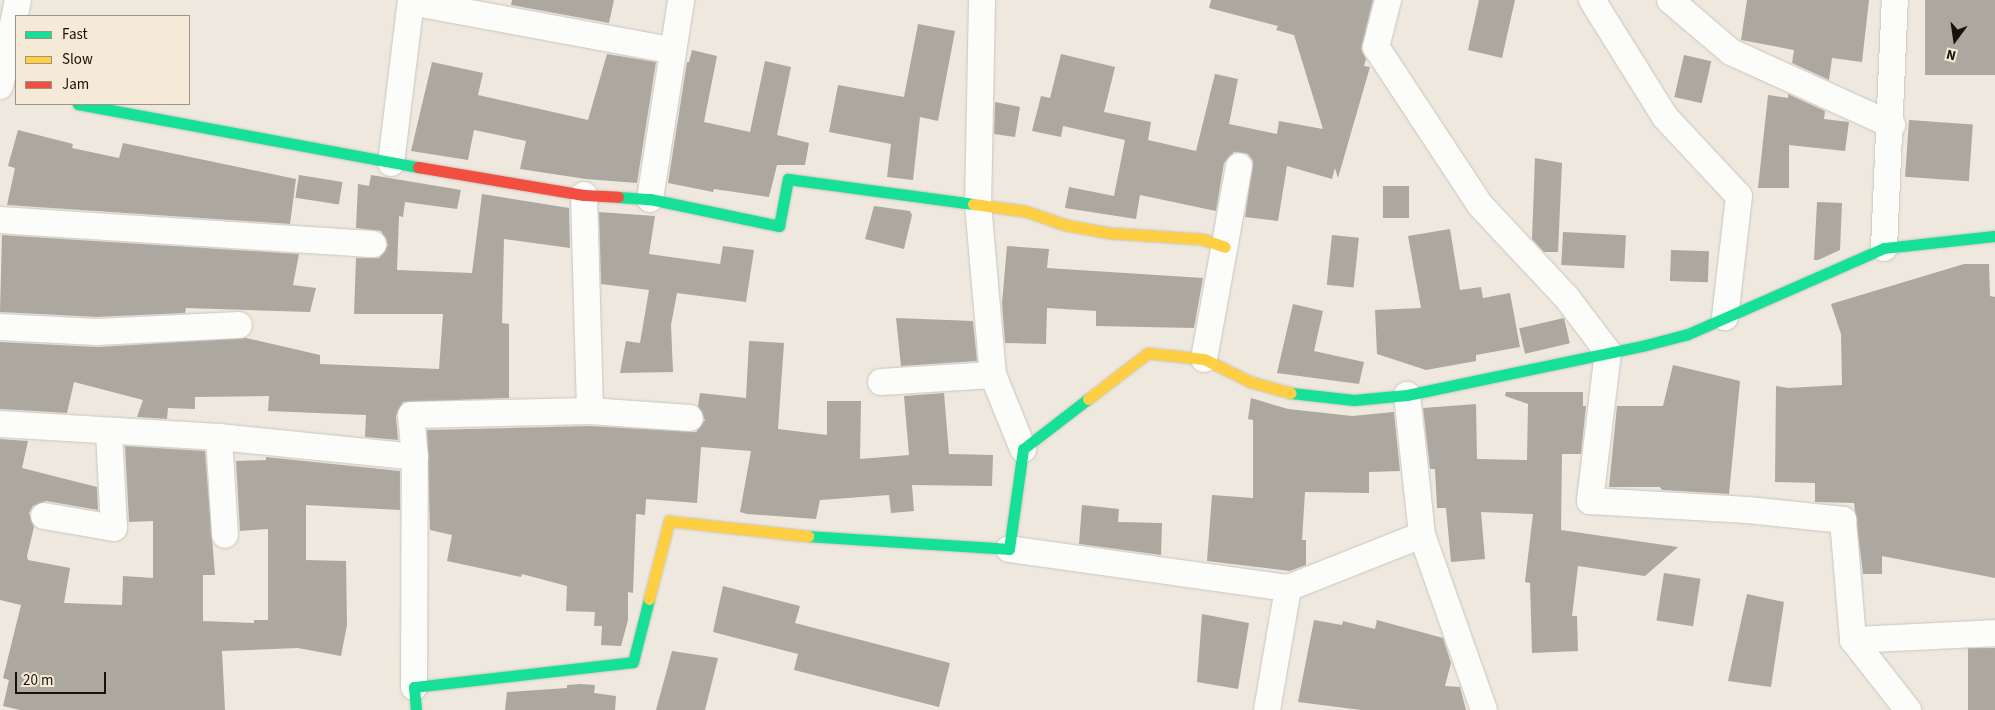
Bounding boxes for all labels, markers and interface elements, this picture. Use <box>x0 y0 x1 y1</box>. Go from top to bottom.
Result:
legend <box>15 15 190 105</box>
north arrow <box>1930 15 1980 65</box>
text: Fast <box>62 24 88 45</box>
text: N <box>1944 44 1958 65</box>
text: Slow <box>62 49 93 70</box>
text: Jam <box>62 74 89 95</box>
scale bar <box>18 662 109 694</box>
text: 20 m <box>23 670 53 691</box>

